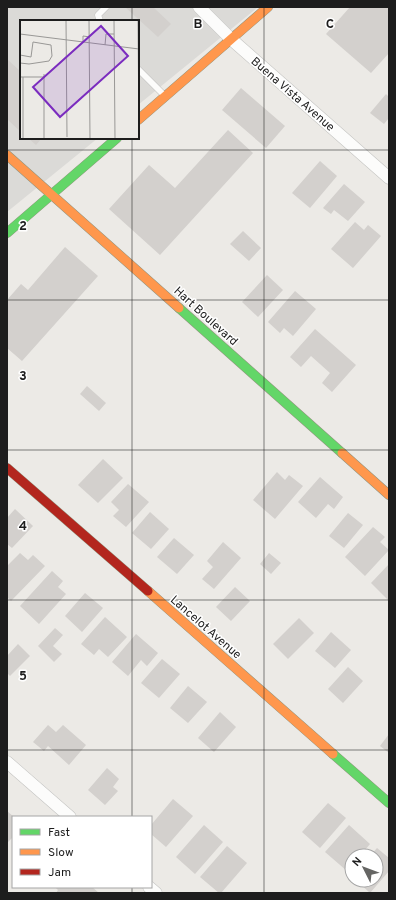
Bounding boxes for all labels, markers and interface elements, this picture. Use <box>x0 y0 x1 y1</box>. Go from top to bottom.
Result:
text: B <box>194 17 203 33</box>
text: C <box>326 17 334 33</box>
inset map <box>20 20 139 139</box>
street label: Buena Vista Avenue <box>247 54 338 136</box>
text: 2 <box>19 219 27 235</box>
street label: Hart Boulevard <box>170 284 241 350</box>
text: 3 <box>19 369 27 385</box>
text: 4 <box>19 519 27 535</box>
street label: Lancelot Avenue <box>166 592 244 663</box>
text: 5 <box>19 669 27 685</box>
legend <box>12 816 152 888</box>
text: Fast <box>48 825 70 841</box>
text: Slow <box>48 845 74 861</box>
north arrow <box>344 848 384 888</box>
text: N <box>349 854 365 870</box>
text: Jam <box>48 865 71 881</box>

